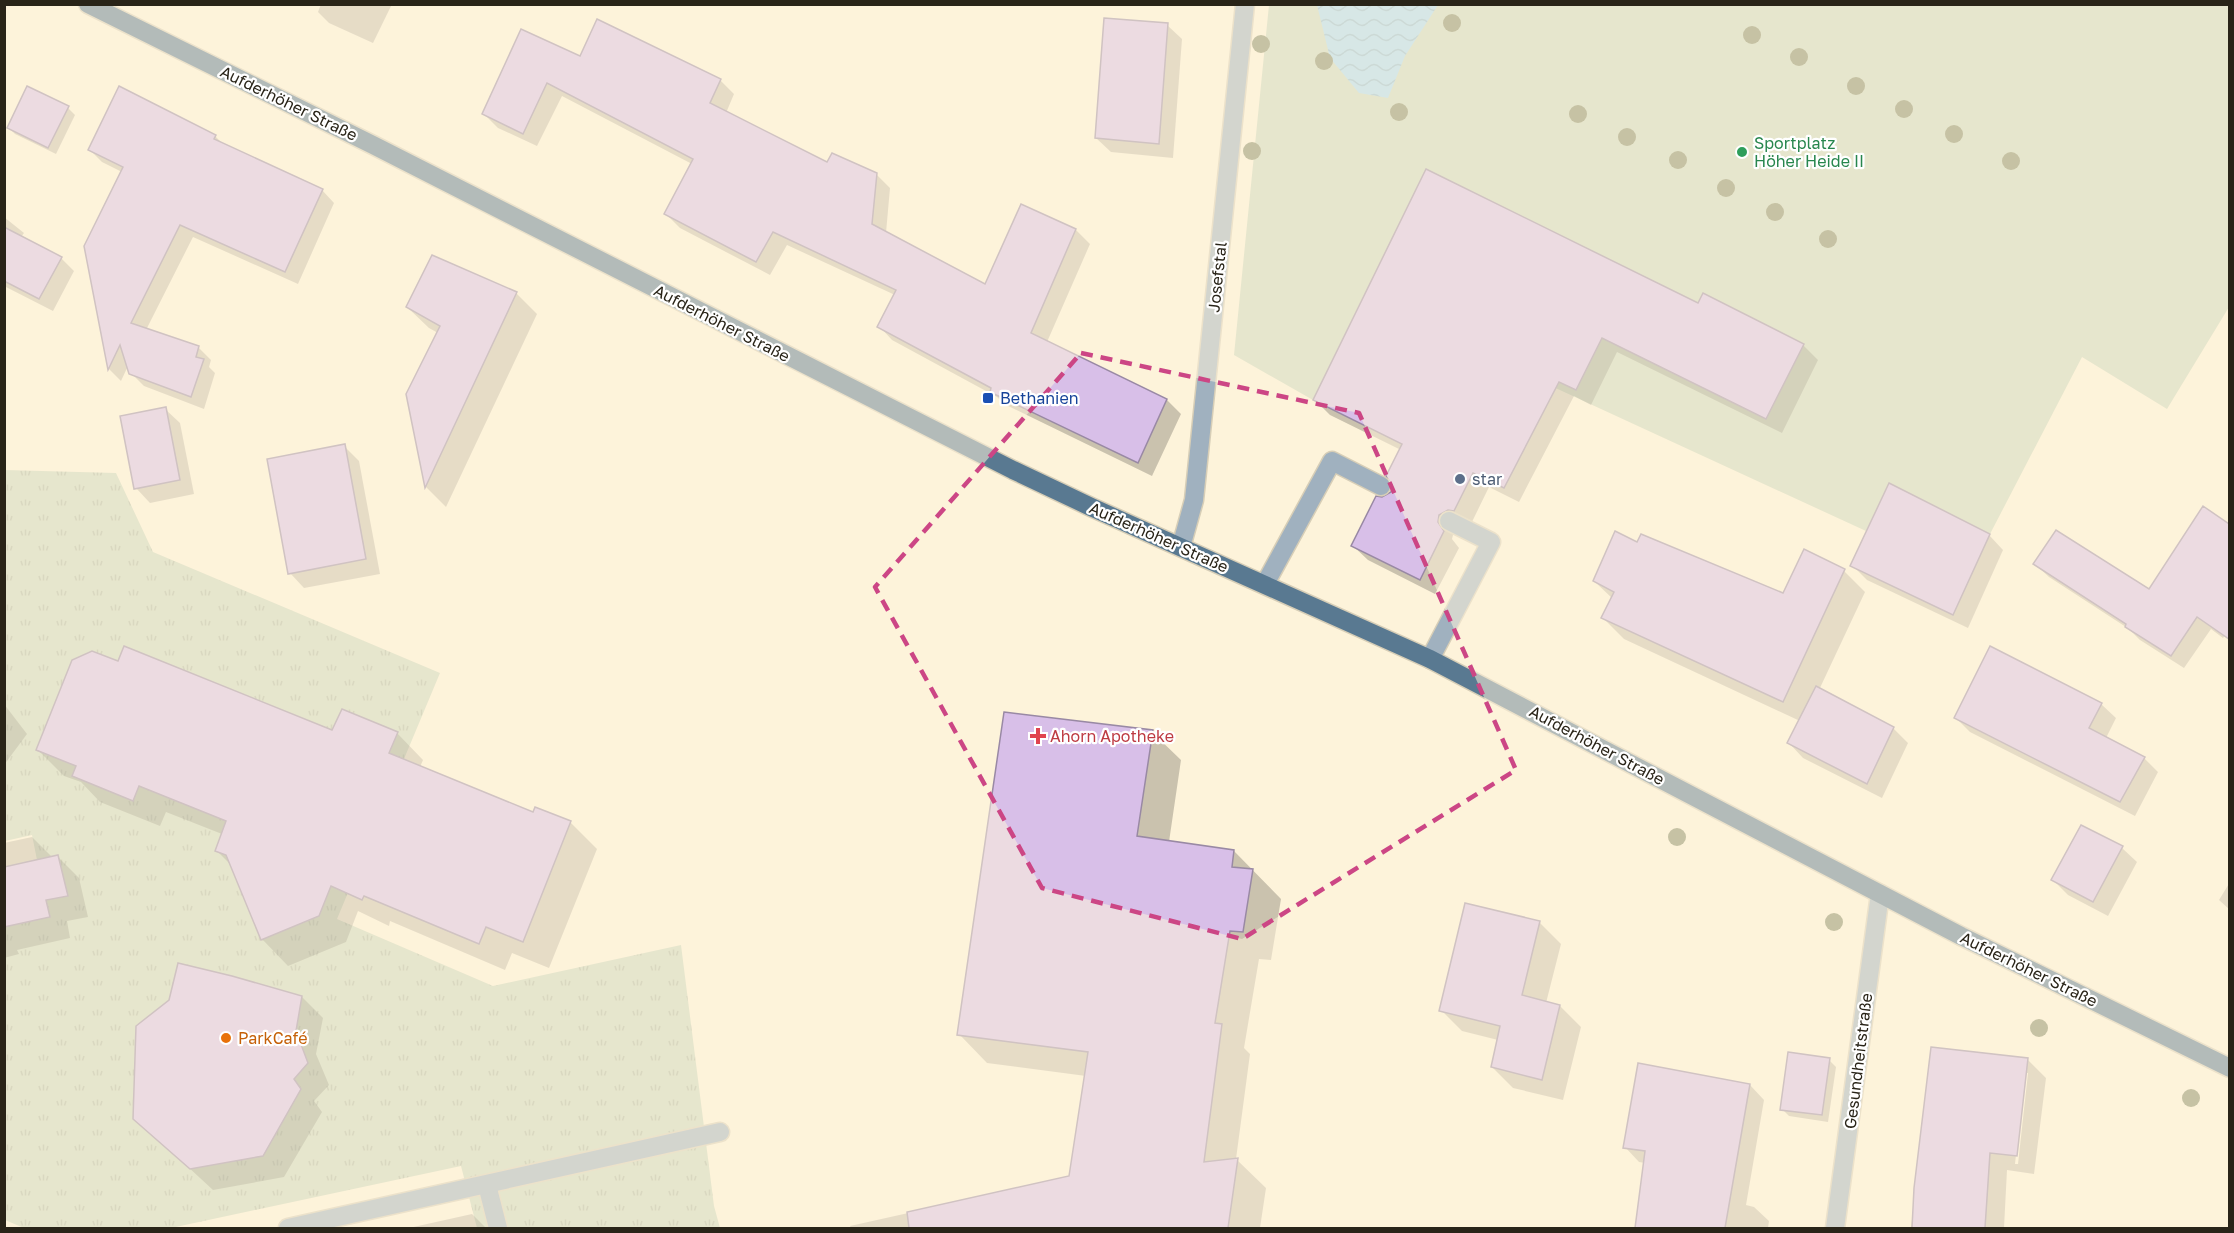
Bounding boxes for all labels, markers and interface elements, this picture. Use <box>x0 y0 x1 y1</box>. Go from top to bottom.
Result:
street label: Aufderhöher Straße <box>217 61 361 145</box>
place label: Sportplatz Höher Heide II <box>1754 133 1864 171</box>
marker: Sportplatz Höher Heide II <box>1735 145 1749 159</box>
street label: Josefstal <box>1203 241 1231 313</box>
street label: Aufderhöher Straße <box>651 280 793 366</box>
place label: Bethanien <box>1000 388 1079 408</box>
marker: Bethanien <box>981 391 995 405</box>
place label: star <box>1472 469 1502 489</box>
marker: star <box>1453 472 1467 486</box>
street label: Aufderhöher Straße <box>1086 497 1232 577</box>
street label: Aufderhöher Straße <box>1526 701 1668 789</box>
place label: Ahorn Apotheke <box>1050 726 1174 746</box>
marker: Ahorn Apotheke <box>1031 729 1045 743</box>
street label: Aufderhöher Straße <box>1957 927 2101 1011</box>
street label: Gesundheitstraße <box>1840 992 1876 1130</box>
place label: ParkCafé <box>238 1028 308 1048</box>
marker: ParkCafé <box>219 1031 233 1045</box>

